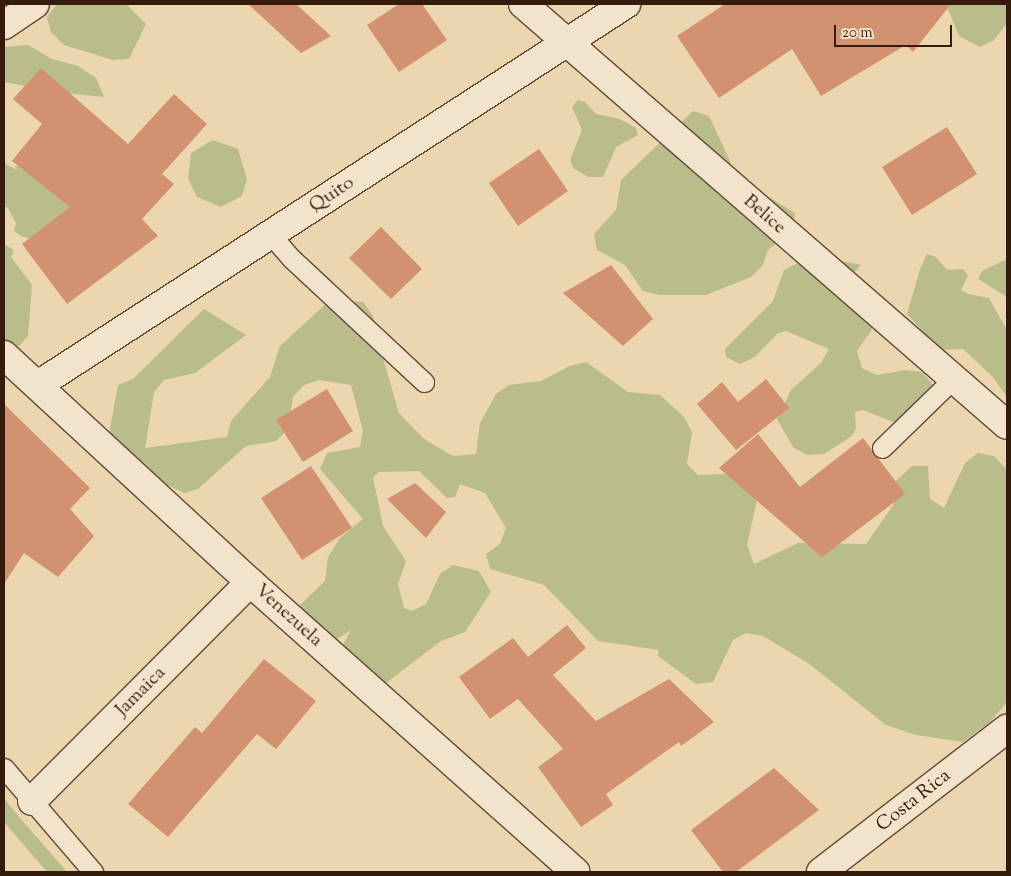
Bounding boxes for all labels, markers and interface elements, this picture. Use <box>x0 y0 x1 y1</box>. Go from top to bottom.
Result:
scale bar <box>836 15 954 47</box>
text: 20 m <box>842 23 873 44</box>
street label: Quito <box>305 172 359 218</box>
street label: Belice <box>738 190 790 240</box>
street label: Venezuela <box>249 580 327 652</box>
street label: Jamaica <box>111 662 171 722</box>
street label: Costa Rica <box>872 765 956 837</box>

